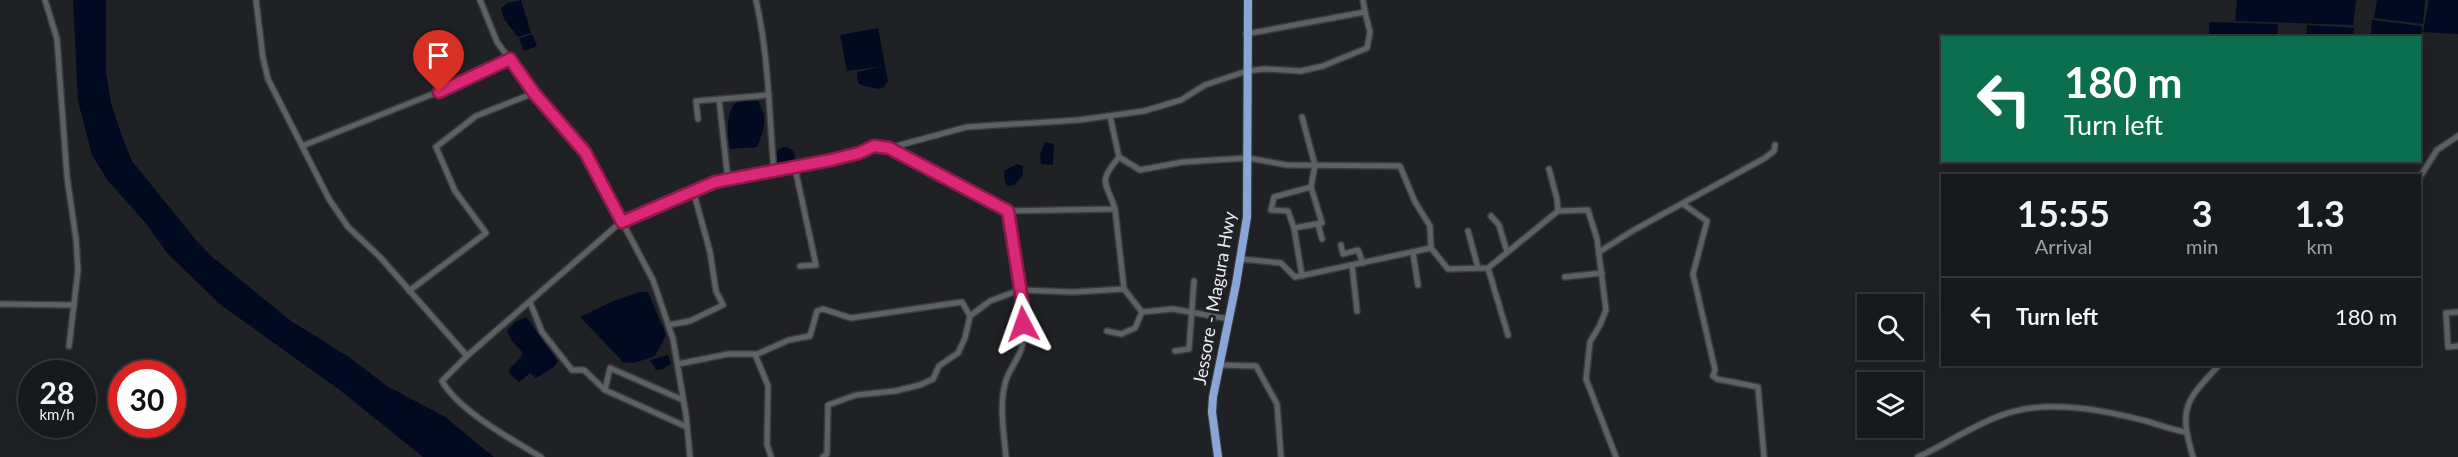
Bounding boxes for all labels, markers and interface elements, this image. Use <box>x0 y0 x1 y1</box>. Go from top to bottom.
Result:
pin <box>413 30 464 92</box>
icon: arrive <box>422 39 455 72</box>
text: 180 m <box>2064 57 2182 107</box>
icon: left <box>1965 60 2043 138</box>
text: Turn left <box>2064 108 2163 141</box>
text: 15:55 <box>2017 191 2110 235</box>
text: 3 <box>2192 191 2213 235</box>
text: 1.3 <box>2295 191 2345 235</box>
street label: Jessore - Magura Hwy <box>1188 209 1240 387</box>
text: Arrival <box>2035 234 2092 258</box>
text: min <box>2186 234 2218 258</box>
text: km <box>2306 234 2333 258</box>
position arrow <box>991 292 1055 356</box>
map controls <box>1857 294 1923 438</box>
button: search <box>1857 294 1923 360</box>
icon: left <box>1965 300 1998 333</box>
text: Turn left <box>2016 303 2098 330</box>
text: 180 m <box>2335 303 2397 330</box>
speed limit sign: 30 <box>108 360 186 438</box>
button: layers <box>1857 372 1923 438</box>
text: 28 <box>40 374 74 410</box>
text: km/h <box>39 405 75 423</box>

